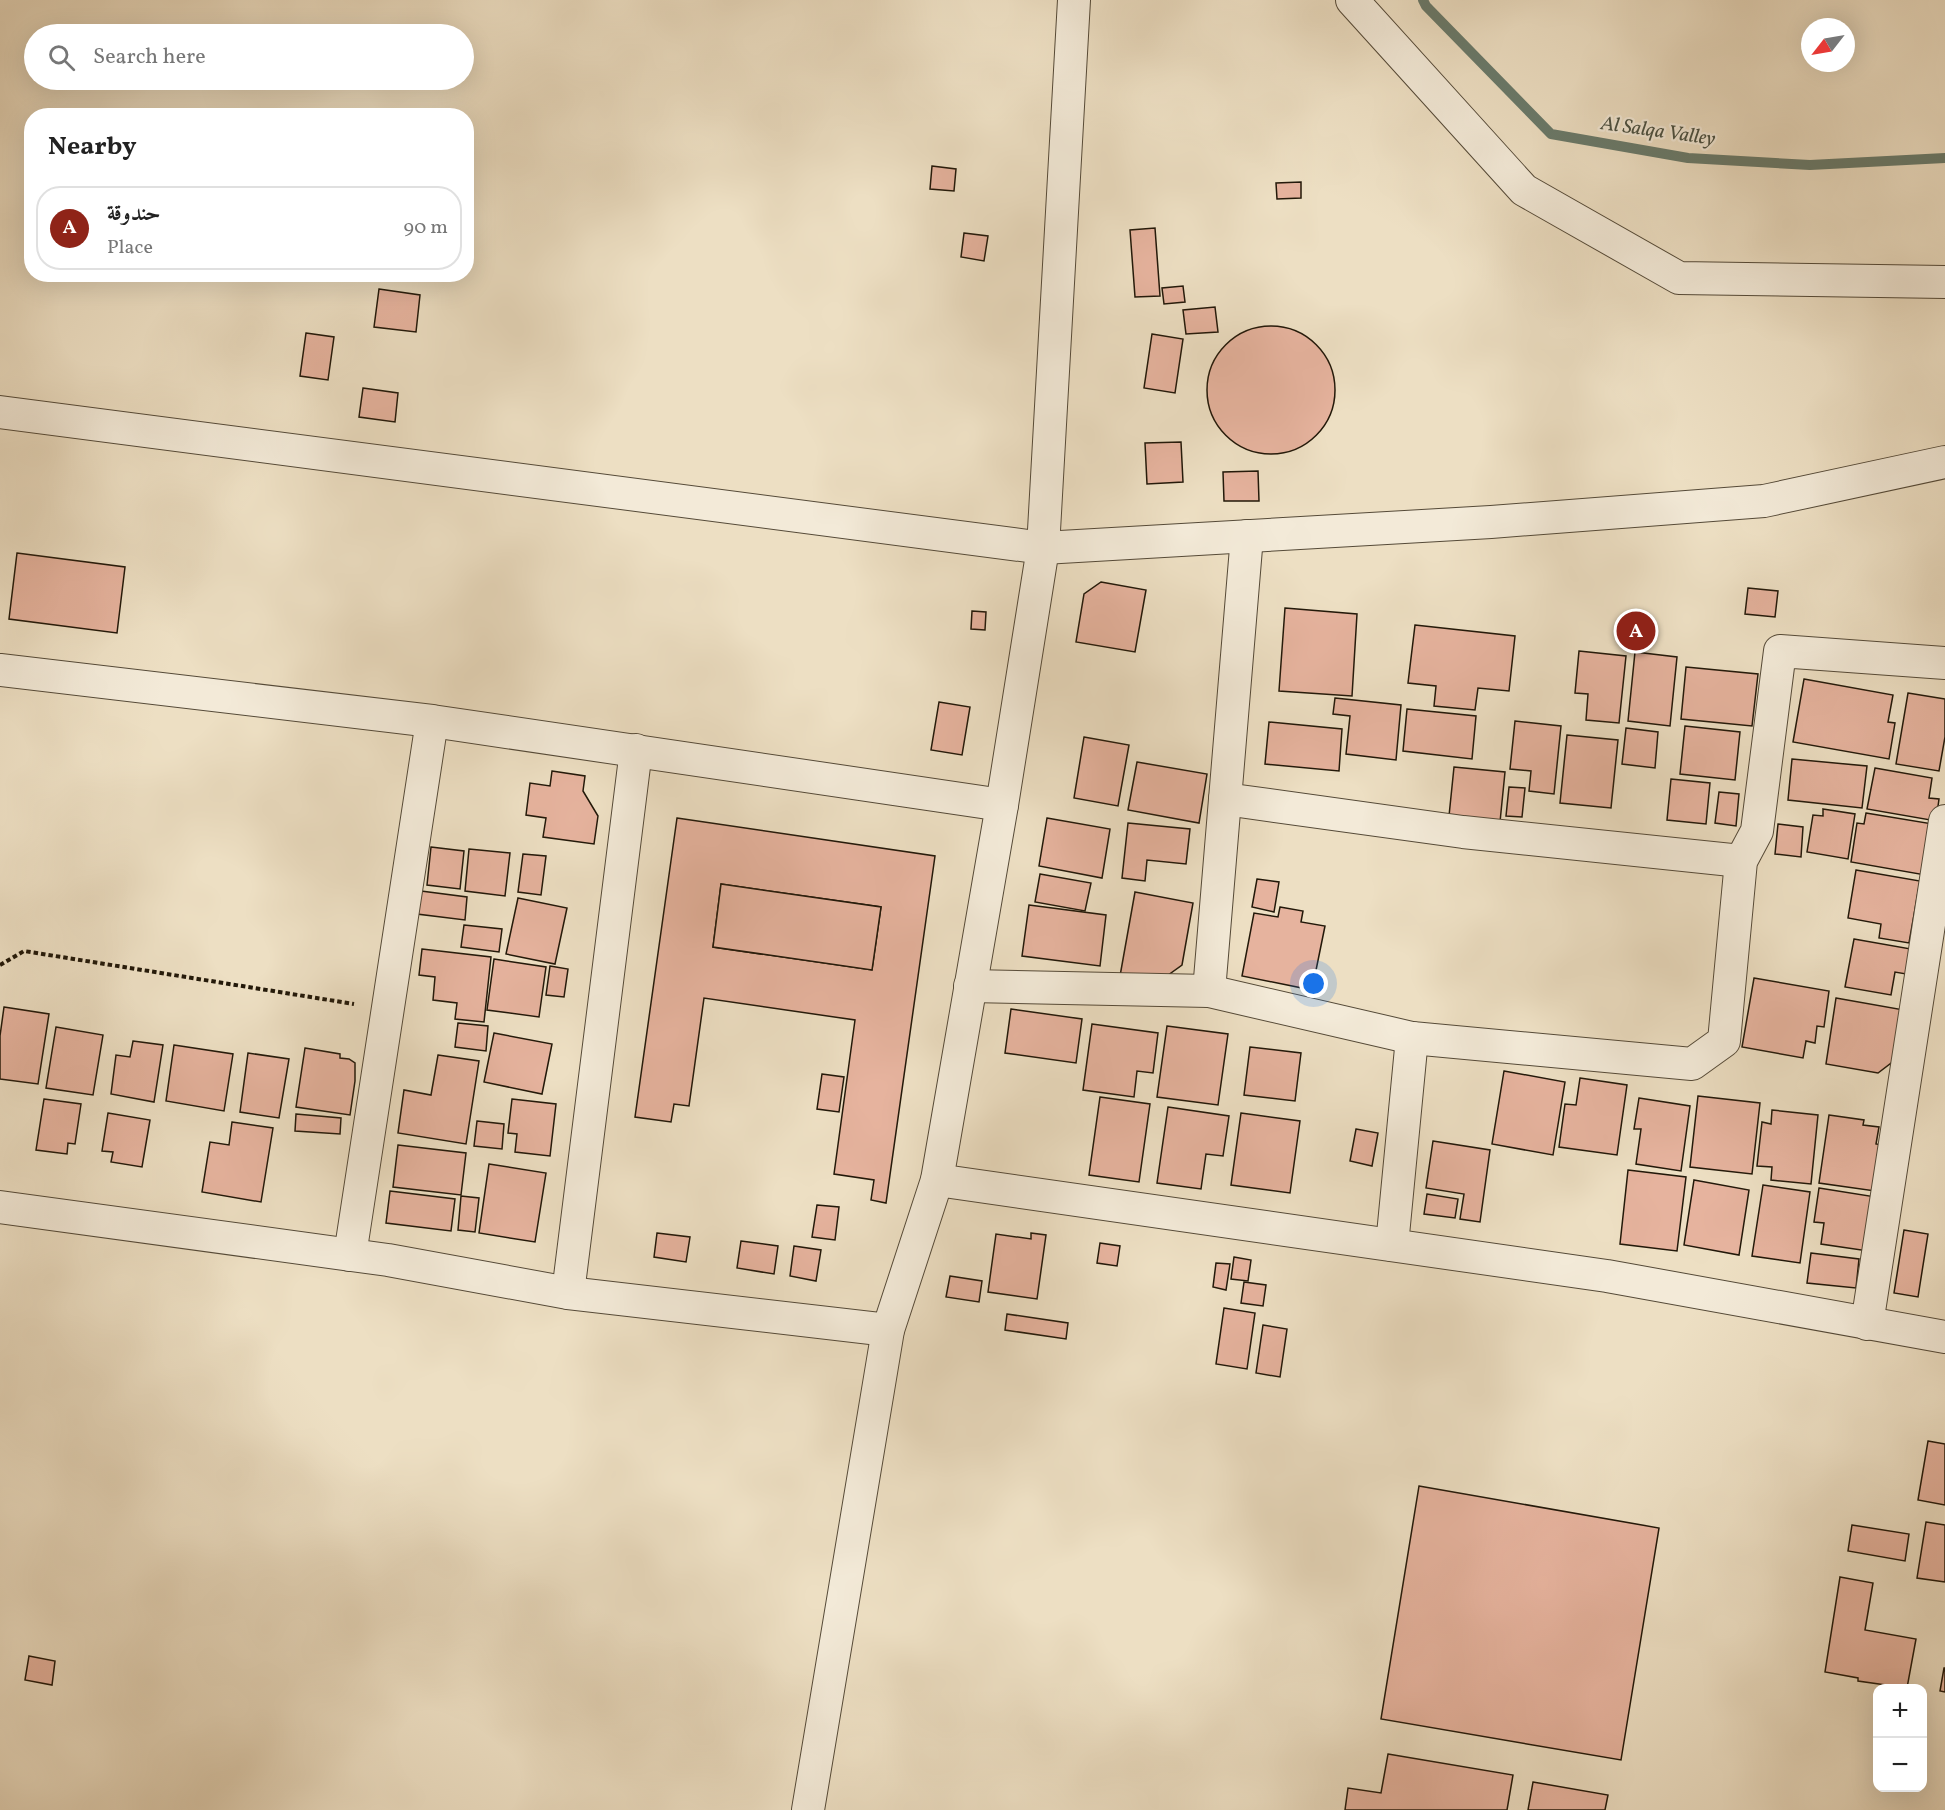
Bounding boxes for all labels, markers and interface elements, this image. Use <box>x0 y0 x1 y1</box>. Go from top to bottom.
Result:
north arrow <box>1801 18 1855 72</box>
search box <box>24 24 474 90</box>
icon: search <box>45 41 78 74</box>
text: Search here <box>93 42 206 73</box>
water label: Al Salqa Valley <box>1598 110 1717 154</box>
text: Nearby <box>48 129 137 165</box>
text: حندوقة <box>107 199 161 230</box>
text: A <box>62 214 77 242</box>
text: 90 m <box>404 214 448 242</box>
text: Place <box>107 234 153 262</box>
pin: A <box>1616 608 1656 654</box>
your location <box>1299 969 1328 998</box>
map controls <box>1873 1684 1927 1792</box>
button: + <box>1873 1684 1927 1738</box>
button: − <box>1873 1738 1927 1792</box>

